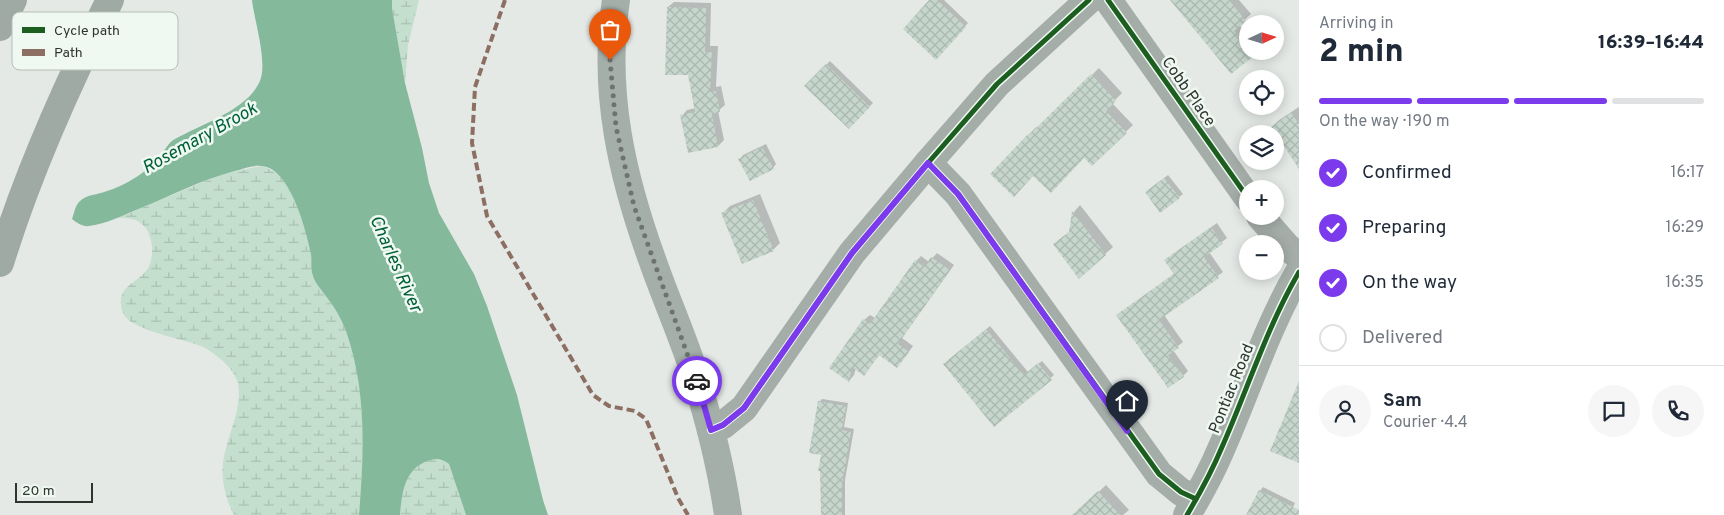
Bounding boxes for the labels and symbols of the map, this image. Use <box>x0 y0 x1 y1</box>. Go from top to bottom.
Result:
pin <box>589 9 631 60</box>
legend <box>12 12 178 70</box>
north arrow <box>1239 15 1284 60</box>
text: Cycle path <box>54 23 120 40</box>
text: Path <box>54 45 83 62</box>
street label: Cobb Place <box>1157 53 1219 131</box>
water label: Rosemary Brook <box>138 97 262 180</box>
water label: Charles River <box>363 212 427 318</box>
street label: Pontiac Road <box>1205 341 1259 437</box>
courier <box>672 356 722 406</box>
pin <box>1106 380 1148 431</box>
scale bar <box>15 480 92 503</box>

